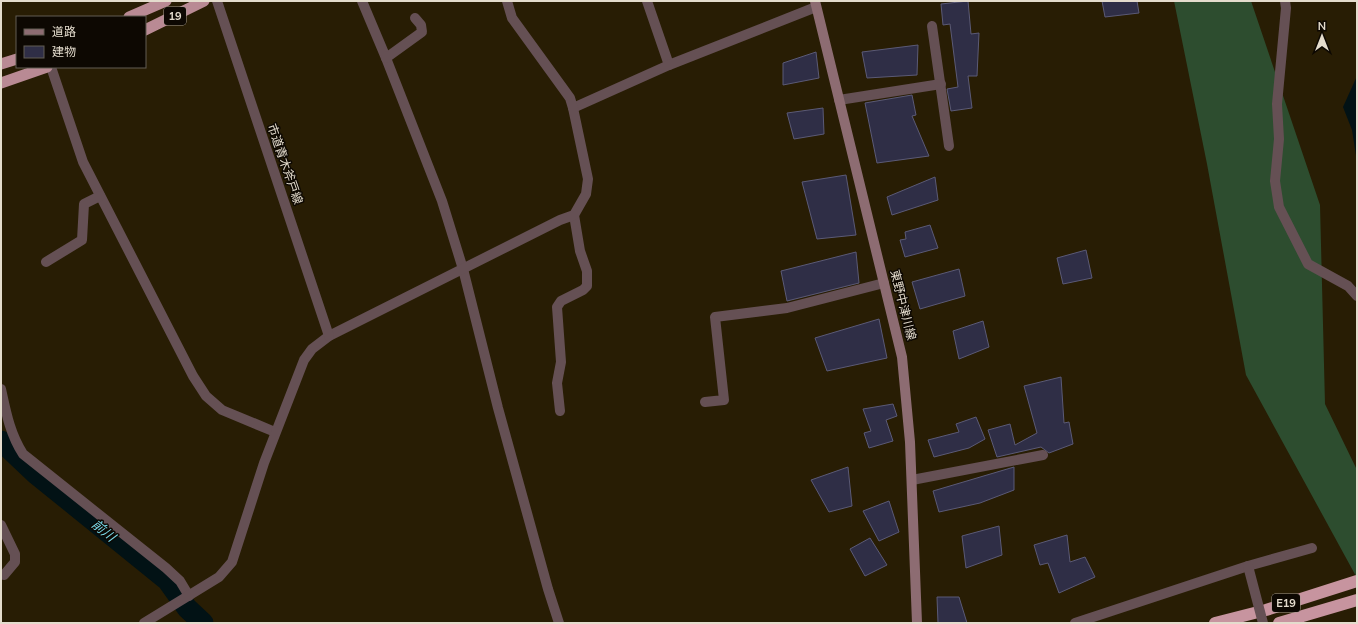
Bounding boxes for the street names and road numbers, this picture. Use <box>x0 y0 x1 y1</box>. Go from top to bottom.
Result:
road number: 19 <box>164 7 186 25</box>
street label: 市道青木斧戸線 <box>265 122 306 206</box>
street label: 東野中津川線 <box>887 268 919 342</box>
road number: E19 <box>1272 594 1300 612</box>

